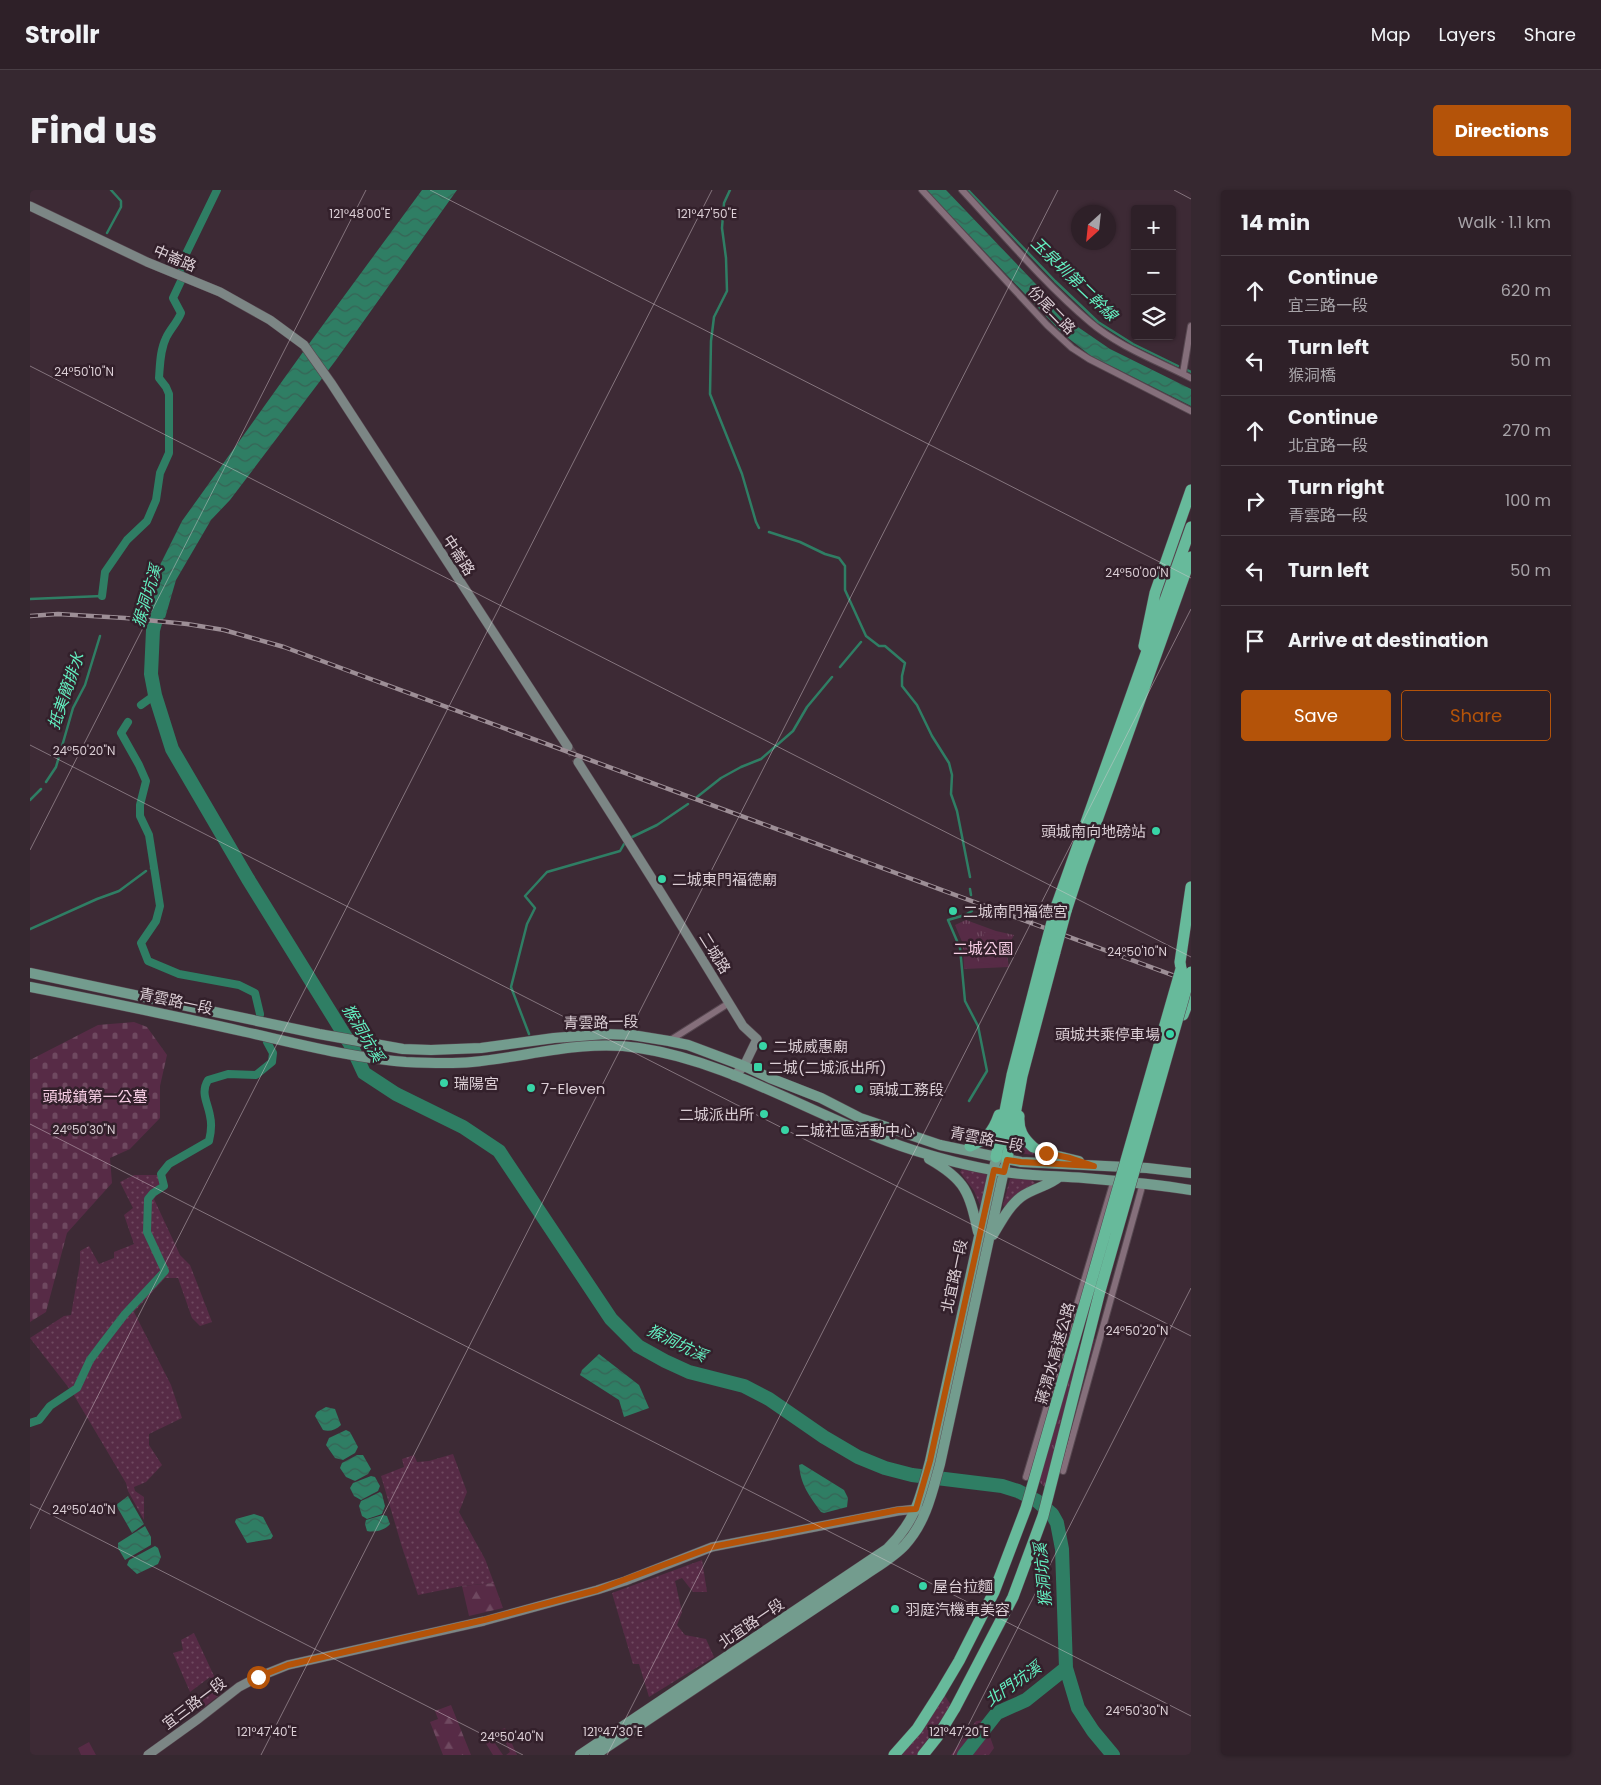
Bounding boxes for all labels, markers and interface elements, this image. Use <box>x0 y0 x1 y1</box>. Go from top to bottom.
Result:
text: Strollr <box>25 18 100 51</box>
text: Map <box>1371 22 1411 47</box>
text: Layers <box>1439 22 1496 47</box>
text: Share <box>1524 22 1576 47</box>
button: Directions <box>1433 105 1571 156</box>
text: Find us <box>30 106 157 155</box>
text: 121°48'00"E <box>329 205 391 222</box>
text: 121°47'50"E <box>677 205 737 222</box>
north arrow <box>1071 205 1116 250</box>
map controls <box>1131 205 1176 340</box>
button: + <box>1131 205 1176 250</box>
text: 14 min <box>1241 208 1310 237</box>
text: Walk · 1.1 km <box>1458 211 1551 234</box>
water label: 玉泉圳第二幹線 <box>1026 232 1124 328</box>
street label: 中崙路 <box>150 240 200 276</box>
button: − <box>1131 250 1176 295</box>
text: Continue <box>1288 264 1378 291</box>
icon: ahead <box>1241 277 1269 305</box>
text: 620 m <box>1501 279 1551 302</box>
street label: 份尾二路 <box>1024 281 1080 339</box>
text: 宜三路一段 <box>1288 294 1368 317</box>
button: layers <box>1131 295 1176 340</box>
text: Turn left <box>1288 334 1369 361</box>
icon: left <box>1241 347 1269 375</box>
text: 50 m <box>1510 349 1551 372</box>
text: 24°50'10"N <box>54 363 114 380</box>
text: 猴洞橋 <box>1288 364 1336 387</box>
text: Continue <box>1288 404 1378 431</box>
icon: ahead <box>1241 417 1269 445</box>
text: 270 m <box>1502 419 1551 442</box>
text: 北宜路一段 <box>1288 434 1368 457</box>
text: Turn right <box>1288 474 1384 501</box>
icon: right <box>1241 487 1269 515</box>
text: 100 m <box>1505 489 1551 512</box>
text: 青雲路一段 <box>1288 504 1368 527</box>
street label: 中崙路 <box>438 530 480 580</box>
icon: left <box>1241 557 1269 585</box>
text: Turn left <box>1288 557 1369 584</box>
text: 50 m <box>1510 559 1551 582</box>
water label: 猴洞坑溪 <box>127 560 168 630</box>
text: 24°50'00"N <box>1105 564 1169 581</box>
icon: arrive <box>1241 627 1269 655</box>
text: Arrive at destination <box>1288 627 1489 654</box>
water label: 抵美簡排水 <box>42 648 90 733</box>
button: Save <box>1241 690 1391 741</box>
button: Share <box>1401 690 1551 741</box>
text: 24°50'20"N <box>53 742 115 759</box>
place label: 頭城南向地磅站 <box>1041 821 1146 842</box>
marker: 頭城南向地磅站 <box>1150 825 1162 837</box>
place label: 二城東門福德廟 <box>672 869 777 890</box>
marker: 二城東門福德廟 <box>656 873 668 885</box>
place label: 二城南門福德宮 <box>963 901 1068 922</box>
marker: 二城南門福德宮 <box>947 905 959 917</box>
street label: 二城路 <box>694 928 736 978</box>
park label: 二城公園 <box>953 938 1013 959</box>
text: 24°50'10"N <box>1107 943 1167 960</box>
street label: 青雲路一段 <box>137 983 215 1019</box>
water label: 猴洞坑溪 <box>337 1000 390 1068</box>
street label: 青雲路一段 <box>563 1011 639 1033</box>
place label: 頭城共乘停車場 <box>1055 1024 1160 1045</box>
marker: 頭城共乘停車場 <box>1164 1028 1176 1040</box>
place label: 二城威惠廟 <box>773 1036 848 1057</box>
marker: 二城威惠廟 <box>757 1040 769 1052</box>
place label: 二城(二城派出所) <box>768 1057 887 1078</box>
marker: 二城(二城派出所) <box>752 1061 764 1073</box>
place label: 瑞陽宮 <box>454 1073 499 1094</box>
marker: 瑞陽宮 <box>438 1077 450 1089</box>
place label: 7-Eleven <box>541 1078 605 1099</box>
place label: 頭城工務段 <box>869 1079 944 1100</box>
marker: 7-Eleven <box>525 1082 537 1094</box>
marker: 頭城工務段 <box>853 1083 865 1095</box>
park label: 頭城鎮第一公墓 <box>42 1086 148 1107</box>
place label: 二城派出所 <box>679 1104 754 1125</box>
marker: 二城派出所 <box>758 1108 770 1120</box>
place label: 二城社區活動中心 <box>795 1120 915 1141</box>
text: 24°50'30"N <box>53 1121 115 1138</box>
street label: 青雲路一段 <box>948 1122 1026 1156</box>
marker: 二城社區活動中心 <box>779 1124 791 1136</box>
route end <box>1035 1142 1058 1165</box>
street label: 北宜路一段 <box>936 1237 972 1315</box>
street label: 蔣渭水高速公路 <box>1030 1300 1080 1406</box>
water label: 猴洞坑溪 <box>643 1319 713 1368</box>
text: 24°50'20"N <box>1106 1322 1168 1339</box>
text: 24°50'40"N <box>52 1501 116 1518</box>
water label: 猴洞坑溪 <box>1029 1540 1057 1608</box>
place label: 屋台拉麵 <box>933 1576 993 1597</box>
marker: 屋台拉麵 <box>917 1580 929 1592</box>
street label: 北宜路一段 <box>714 1593 788 1653</box>
place label: 羽庭汽機車美容 <box>905 1599 1010 1620</box>
marker: 羽庭汽機車美容 <box>889 1603 901 1615</box>
water label: 北門坑溪 <box>980 1655 1047 1712</box>
route start <box>247 1666 270 1689</box>
street label: 宜三路一段 <box>158 1672 230 1734</box>
text: 24°50'30"N <box>1106 1702 1168 1719</box>
text: 121°47'40"E <box>237 1723 297 1740</box>
text: 121°47'30"E <box>583 1723 643 1740</box>
text: 121°47'20"E <box>929 1723 989 1740</box>
text: 24°50'40"N <box>480 1728 544 1745</box>

